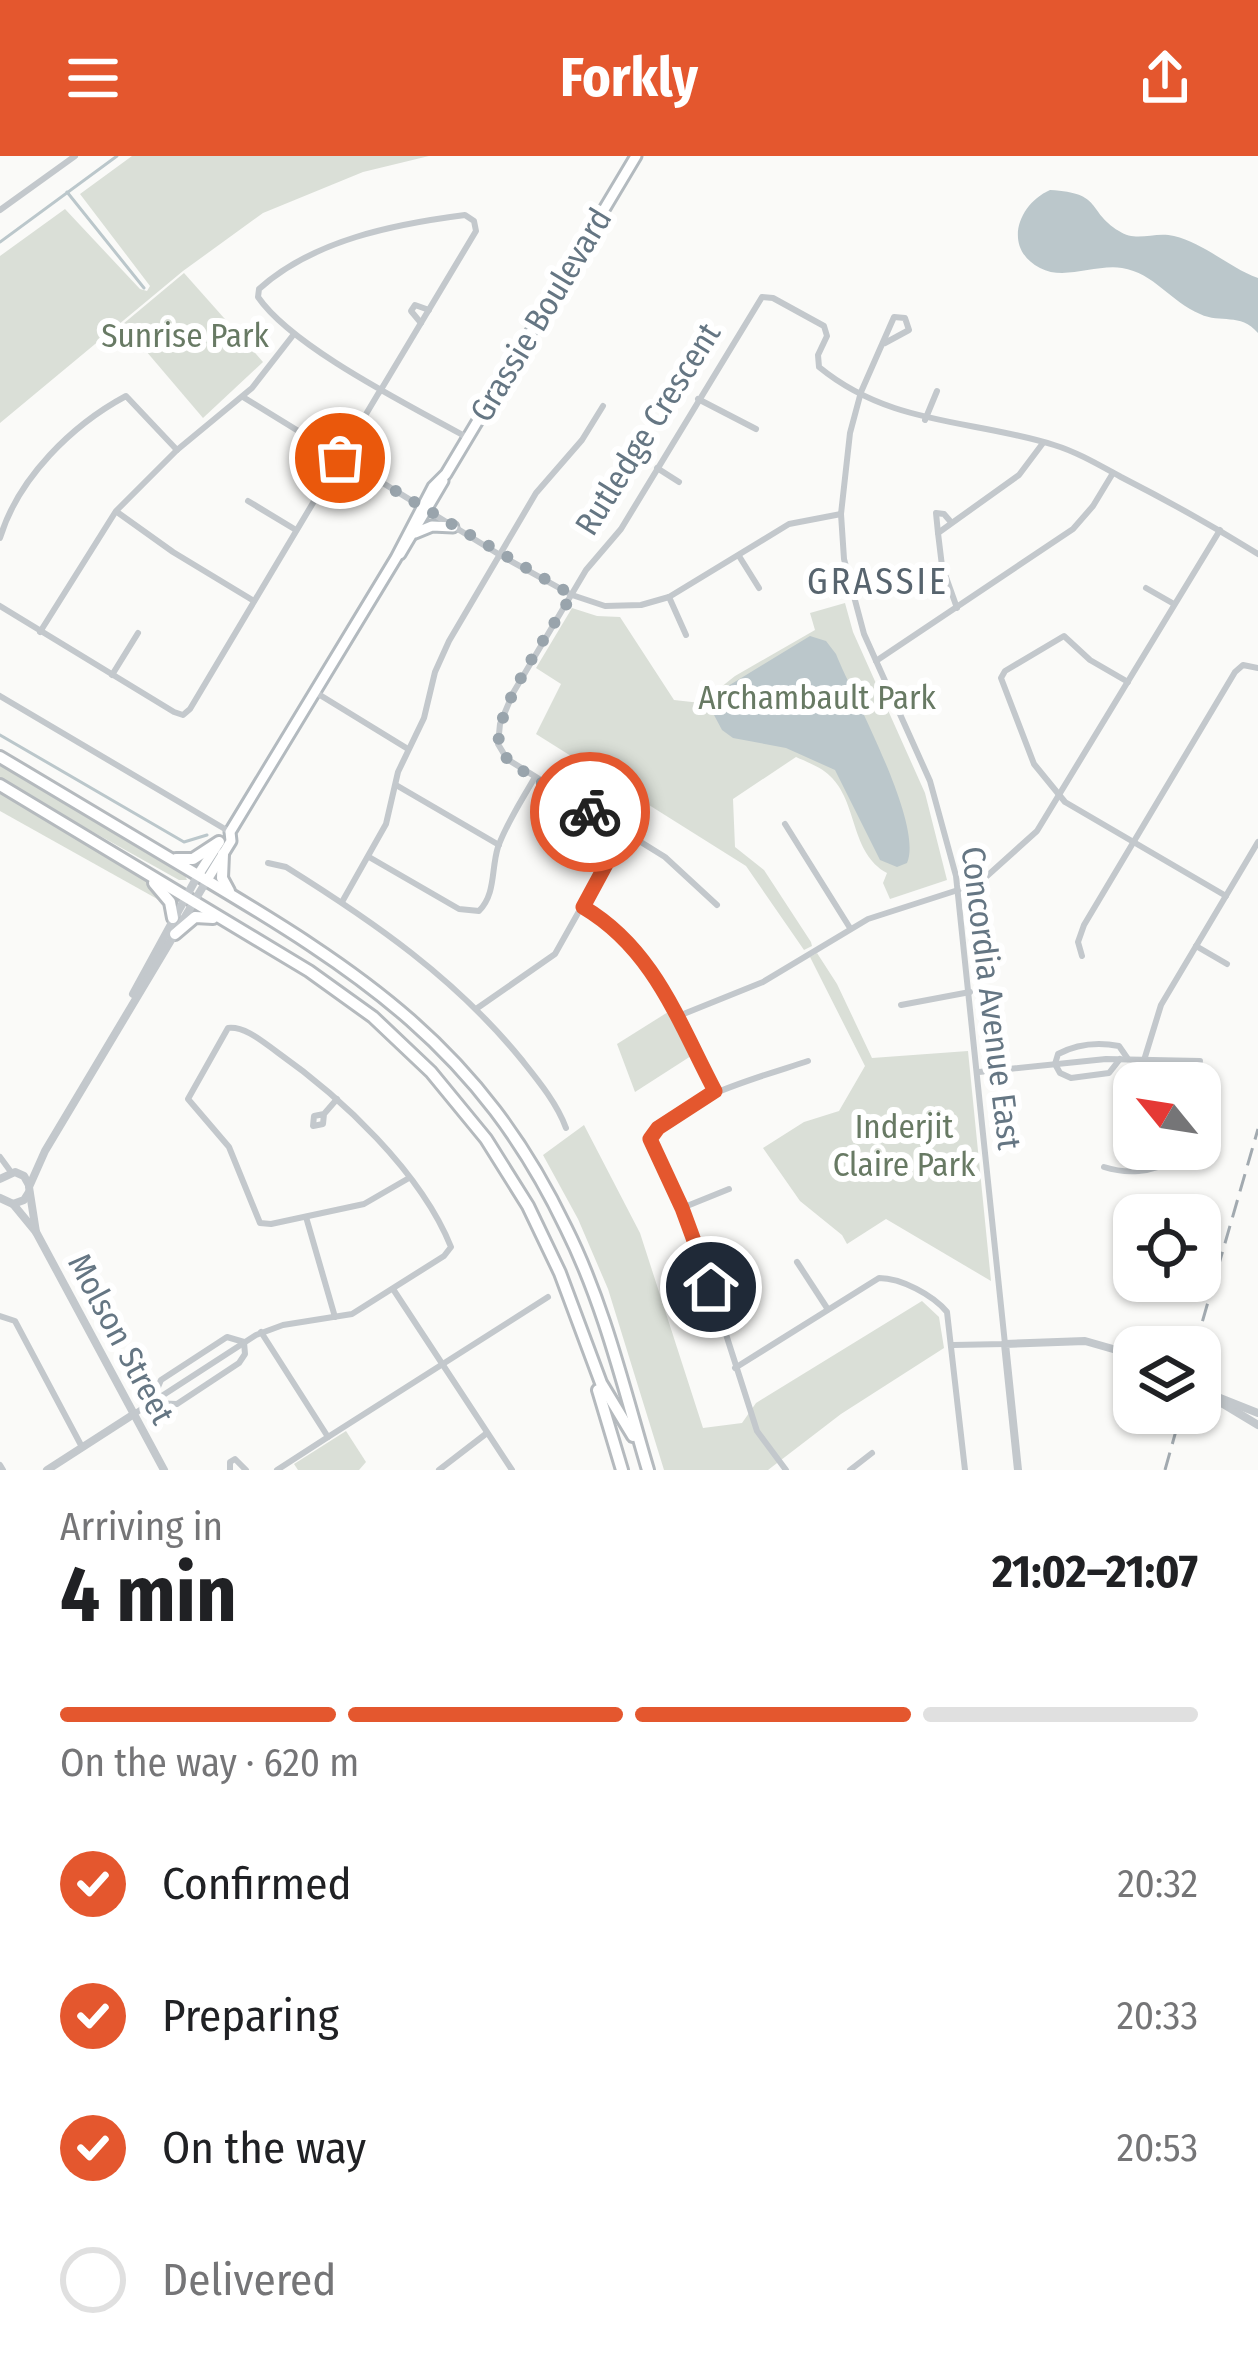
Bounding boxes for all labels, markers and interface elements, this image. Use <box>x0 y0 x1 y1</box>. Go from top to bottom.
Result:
icon: menu <box>60 45 126 111</box>
icon: share <box>1132 45 1198 111</box>
text: Forkly <box>560 46 698 110</box>
street label: Grassie Boulevard <box>462 201 620 429</box>
street label: Rutledge Crescent <box>567 315 729 542</box>
park label: Sunrise Park <box>101 316 269 356</box>
pin <box>289 407 391 509</box>
icon: bag <box>307 425 373 491</box>
district label: GRASSIE <box>807 560 949 604</box>
park label: Archambault Park <box>698 678 936 718</box>
courier <box>530 752 650 872</box>
icon: bike <box>557 779 623 845</box>
street label: Concordia Avenue East <box>953 844 1029 1152</box>
north arrow <box>1113 1062 1221 1170</box>
map controls <box>1113 1062 1221 1434</box>
park label: Inderjit Claire Park <box>833 1107 976 1185</box>
button: locate <box>1113 1194 1221 1302</box>
pin <box>660 1236 762 1338</box>
street label: Molson Street <box>59 1247 183 1431</box>
icon: home <box>678 1254 744 1320</box>
button: layers <box>1113 1326 1221 1434</box>
text: Arriving in <box>60 1504 223 1550</box>
text: 21:02–21:07 <box>992 1545 1198 1599</box>
text: 4 min <box>60 1548 237 1642</box>
text: On the way · 620 m <box>60 1740 359 1786</box>
icon: check <box>60 1851 126 1917</box>
text: Confirmed <box>162 1857 352 1911</box>
text: 20:32 <box>1117 1861 1198 1907</box>
icon: check <box>60 1983 126 2049</box>
text: Preparing <box>162 1989 339 2043</box>
text: 20:33 <box>1117 1993 1198 2039</box>
icon: check <box>60 2115 126 2181</box>
text: On the way <box>162 2121 366 2175</box>
text: 20:53 <box>1117 2125 1198 2171</box>
text: Delivered <box>162 2253 336 2307</box>

